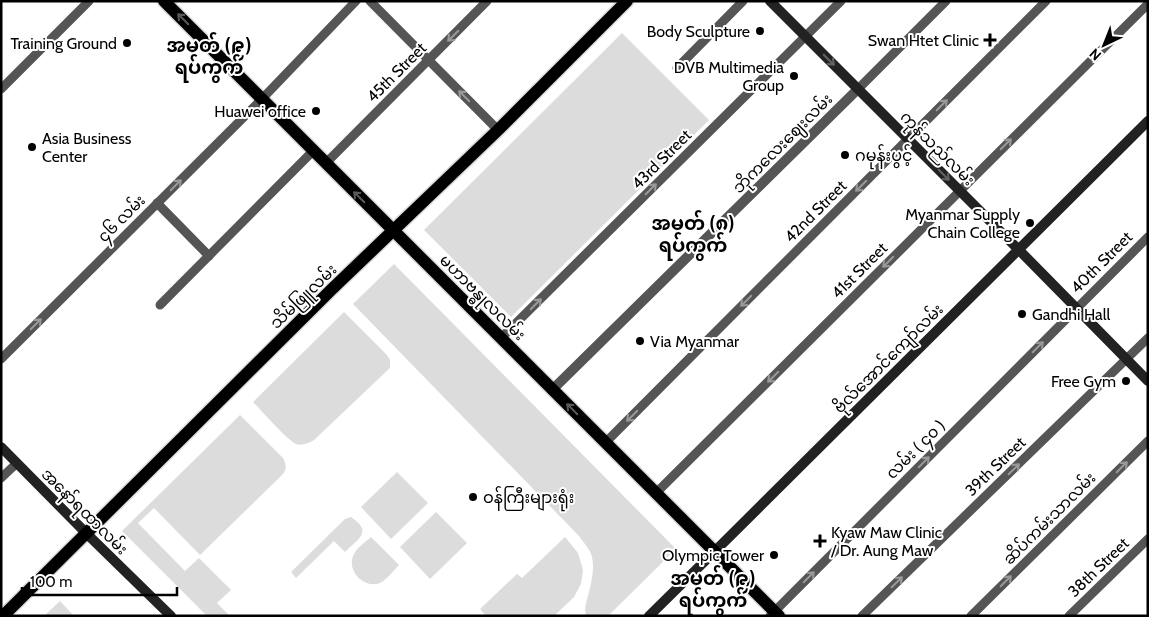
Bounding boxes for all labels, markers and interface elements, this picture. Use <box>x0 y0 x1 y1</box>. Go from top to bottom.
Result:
one-way arrow <box>177 14 189 26</box>
north arrow <box>1079 20 1129 70</box>
place label: Body Sculpture <box>647 22 750 41</box>
marker: Body Sculpture <box>754 25 766 37</box>
one-way arrow <box>446 30 459 42</box>
place label: Swan Htet Clinic <box>868 31 979 50</box>
district label: အမှတ် (၉) ရပ်ကွက် <box>167 32 251 83</box>
marker: Swan Htet Clinic <box>983 33 997 47</box>
place label: Training Ground <box>11 34 117 53</box>
marker: Training Ground <box>121 37 133 49</box>
street label: 45th Street <box>363 38 431 106</box>
text: N <box>1085 45 1105 64</box>
one-way arrow <box>823 54 835 67</box>
place label: DVB Multimedia Group <box>674 58 784 95</box>
marker: DVB Multimedia Group <box>788 70 800 82</box>
street label: ဘိုကလေးဈေးလမ်း <box>727 88 840 201</box>
one-way arrow <box>458 90 470 102</box>
one-way arrow <box>936 99 948 111</box>
place label: Huawei office <box>214 102 306 121</box>
marker: Huawei office <box>310 105 322 117</box>
street label: ကုန်သည်လမ်း <box>893 106 980 193</box>
street label: 43rd Street <box>628 125 695 193</box>
place label: Asia Business Center <box>42 129 132 166</box>
one-way arrow <box>1000 138 1013 150</box>
marker: Asia Business Center <box>26 141 38 153</box>
place label: ဂမုန်းပွင့် <box>855 144 912 170</box>
marker: ဂမုန်းပွင့် <box>839 149 851 161</box>
one-way arrow <box>938 169 950 181</box>
street label: 42nd Street <box>780 176 851 246</box>
one-way arrow <box>170 179 182 191</box>
one-way arrow <box>855 180 867 192</box>
one-way arrow <box>645 183 657 196</box>
street label: ၄၆ လမ်း <box>92 189 152 249</box>
one-way arrow <box>353 190 365 203</box>
place label: Myanmar Supply Chain College <box>905 205 1020 242</box>
district label: အမှတ် (၈) ရပ်ကွက် <box>652 210 734 261</box>
marker: Myanmar Supply Chain College <box>1024 217 1036 229</box>
street label: 40th Street <box>1067 227 1137 297</box>
street label: 41st Street <box>827 238 892 302</box>
street label: မဟာဗန္ဓုလလမ်း <box>433 249 531 347</box>
one-way arrow <box>881 256 894 268</box>
street label: သိမ်ဖြူလမ်း <box>265 259 343 336</box>
one-way arrow <box>740 295 753 307</box>
one-way arrow <box>530 298 542 310</box>
street label: ဗိုလ်အောင်ကျော်လမ်း <box>828 298 951 421</box>
place label: Gandhi Hall <box>1032 305 1111 324</box>
marker: Gandhi Hall <box>1016 308 1028 320</box>
one-way arrow <box>30 318 42 330</box>
place label: Via Myanmar <box>650 332 740 351</box>
marker: Via Myanmar <box>634 335 646 347</box>
one-way arrow <box>1032 340 1044 353</box>
one-way arrow <box>766 371 779 383</box>
place label: Free Gym <box>1051 372 1116 391</box>
marker: Free Gym <box>1120 375 1132 387</box>
one-way arrow <box>566 403 578 415</box>
one-way arrow <box>626 410 638 423</box>
street label: လမ်း ( ၄၀ ) <box>881 415 952 486</box>
street label: 39th Street <box>961 433 1030 500</box>
one-way arrow <box>917 456 930 468</box>
one-way arrow <box>1115 461 1128 473</box>
street label: အနော်ရထာလမ်း <box>35 463 133 561</box>
one-way arrow <box>1007 463 1020 475</box>
street label: ဆိပ်ကမ်းသာလမ်း <box>998 467 1100 569</box>
place label: ဝန်ကြီးများရုံး <box>483 486 574 512</box>
marker: ဝန်ကြီးများရုံး <box>467 491 479 503</box>
place label: Kyaw Maw Clinic / Dr. Aung Maw <box>830 523 942 560</box>
street label: 38th Street <box>1064 533 1133 601</box>
marker: Kyaw Maw Clinic / Dr. Aung Maw <box>813 534 827 548</box>
place label: Olympic Tower <box>662 546 765 565</box>
marker: Olympic Tower <box>768 549 780 561</box>
scale bar <box>22 564 178 596</box>
district label: အမှတ် (၉) ရပ်ကွက် <box>671 565 755 616</box>
one-way arrow <box>803 571 815 583</box>
text: 100 m <box>30 573 72 591</box>
one-way arrow <box>1000 575 1012 588</box>
one-way arrow <box>891 576 903 588</box>

